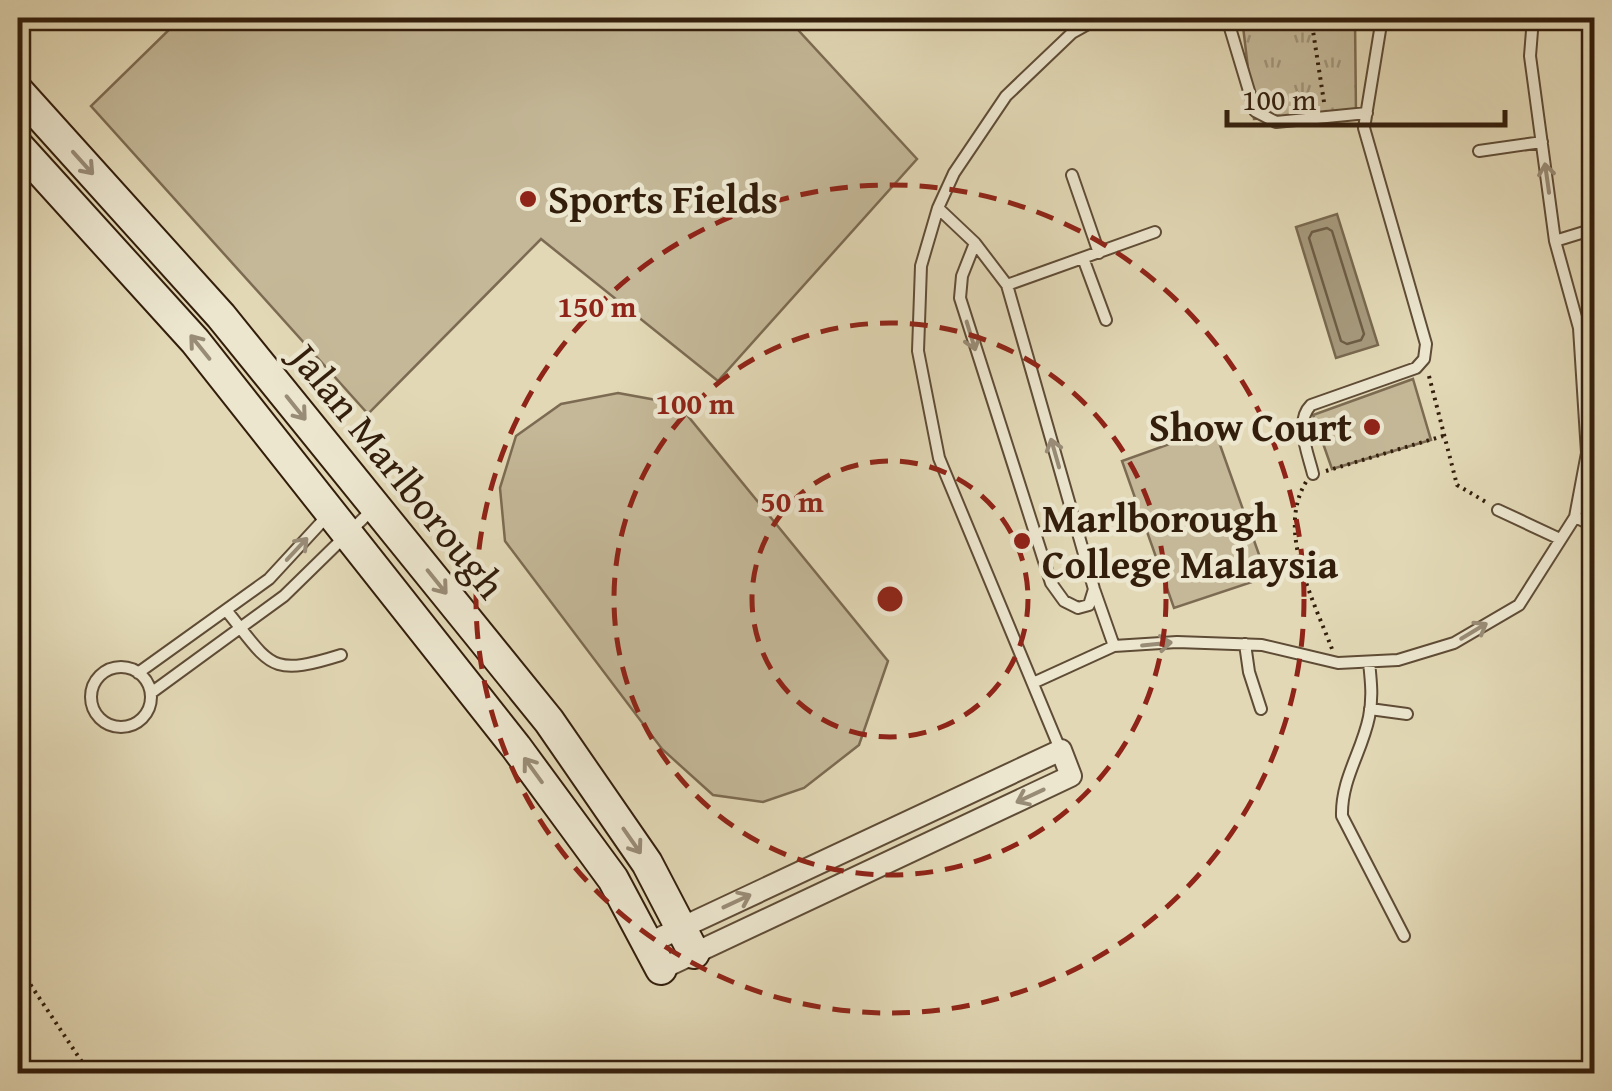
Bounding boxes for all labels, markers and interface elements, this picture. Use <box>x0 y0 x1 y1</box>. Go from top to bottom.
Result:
scale bar <box>1227 65 1504 127</box>
text: 100 m <box>1242 77 1317 121</box>
one-way arrow <box>71 150 94 175</box>
one-way arrow <box>1537 163 1555 195</box>
place label: Sports Fields <box>548 169 778 228</box>
marker: Sports Fields <box>517 188 539 210</box>
text: 150 m <box>558 284 637 328</box>
one-way arrow <box>964 320 982 352</box>
street label: Jalan Marlborough <box>274 326 520 611</box>
one-way arrow <box>189 335 211 361</box>
text: 100 m <box>656 381 735 425</box>
one-way arrow <box>285 395 307 421</box>
place label: Show Court <box>1149 397 1352 456</box>
marker: Show Court <box>1361 416 1383 438</box>
one-way arrow <box>1045 438 1063 469</box>
text: 50 m <box>760 479 824 523</box>
place label: Marlborough College Malaysia <box>1042 488 1339 593</box>
marker: Marlborough College Malaysia <box>1011 530 1033 552</box>
one-way arrow <box>285 537 309 561</box>
one-way arrow <box>426 568 447 595</box>
centre of rings <box>872 581 908 617</box>
one-way arrow <box>1459 621 1488 641</box>
one-way arrow <box>1140 635 1173 654</box>
one-way arrow <box>523 756 544 784</box>
one-way arrow <box>1016 787 1046 806</box>
one-way arrow <box>621 827 642 855</box>
one-way arrow <box>721 891 752 909</box>

